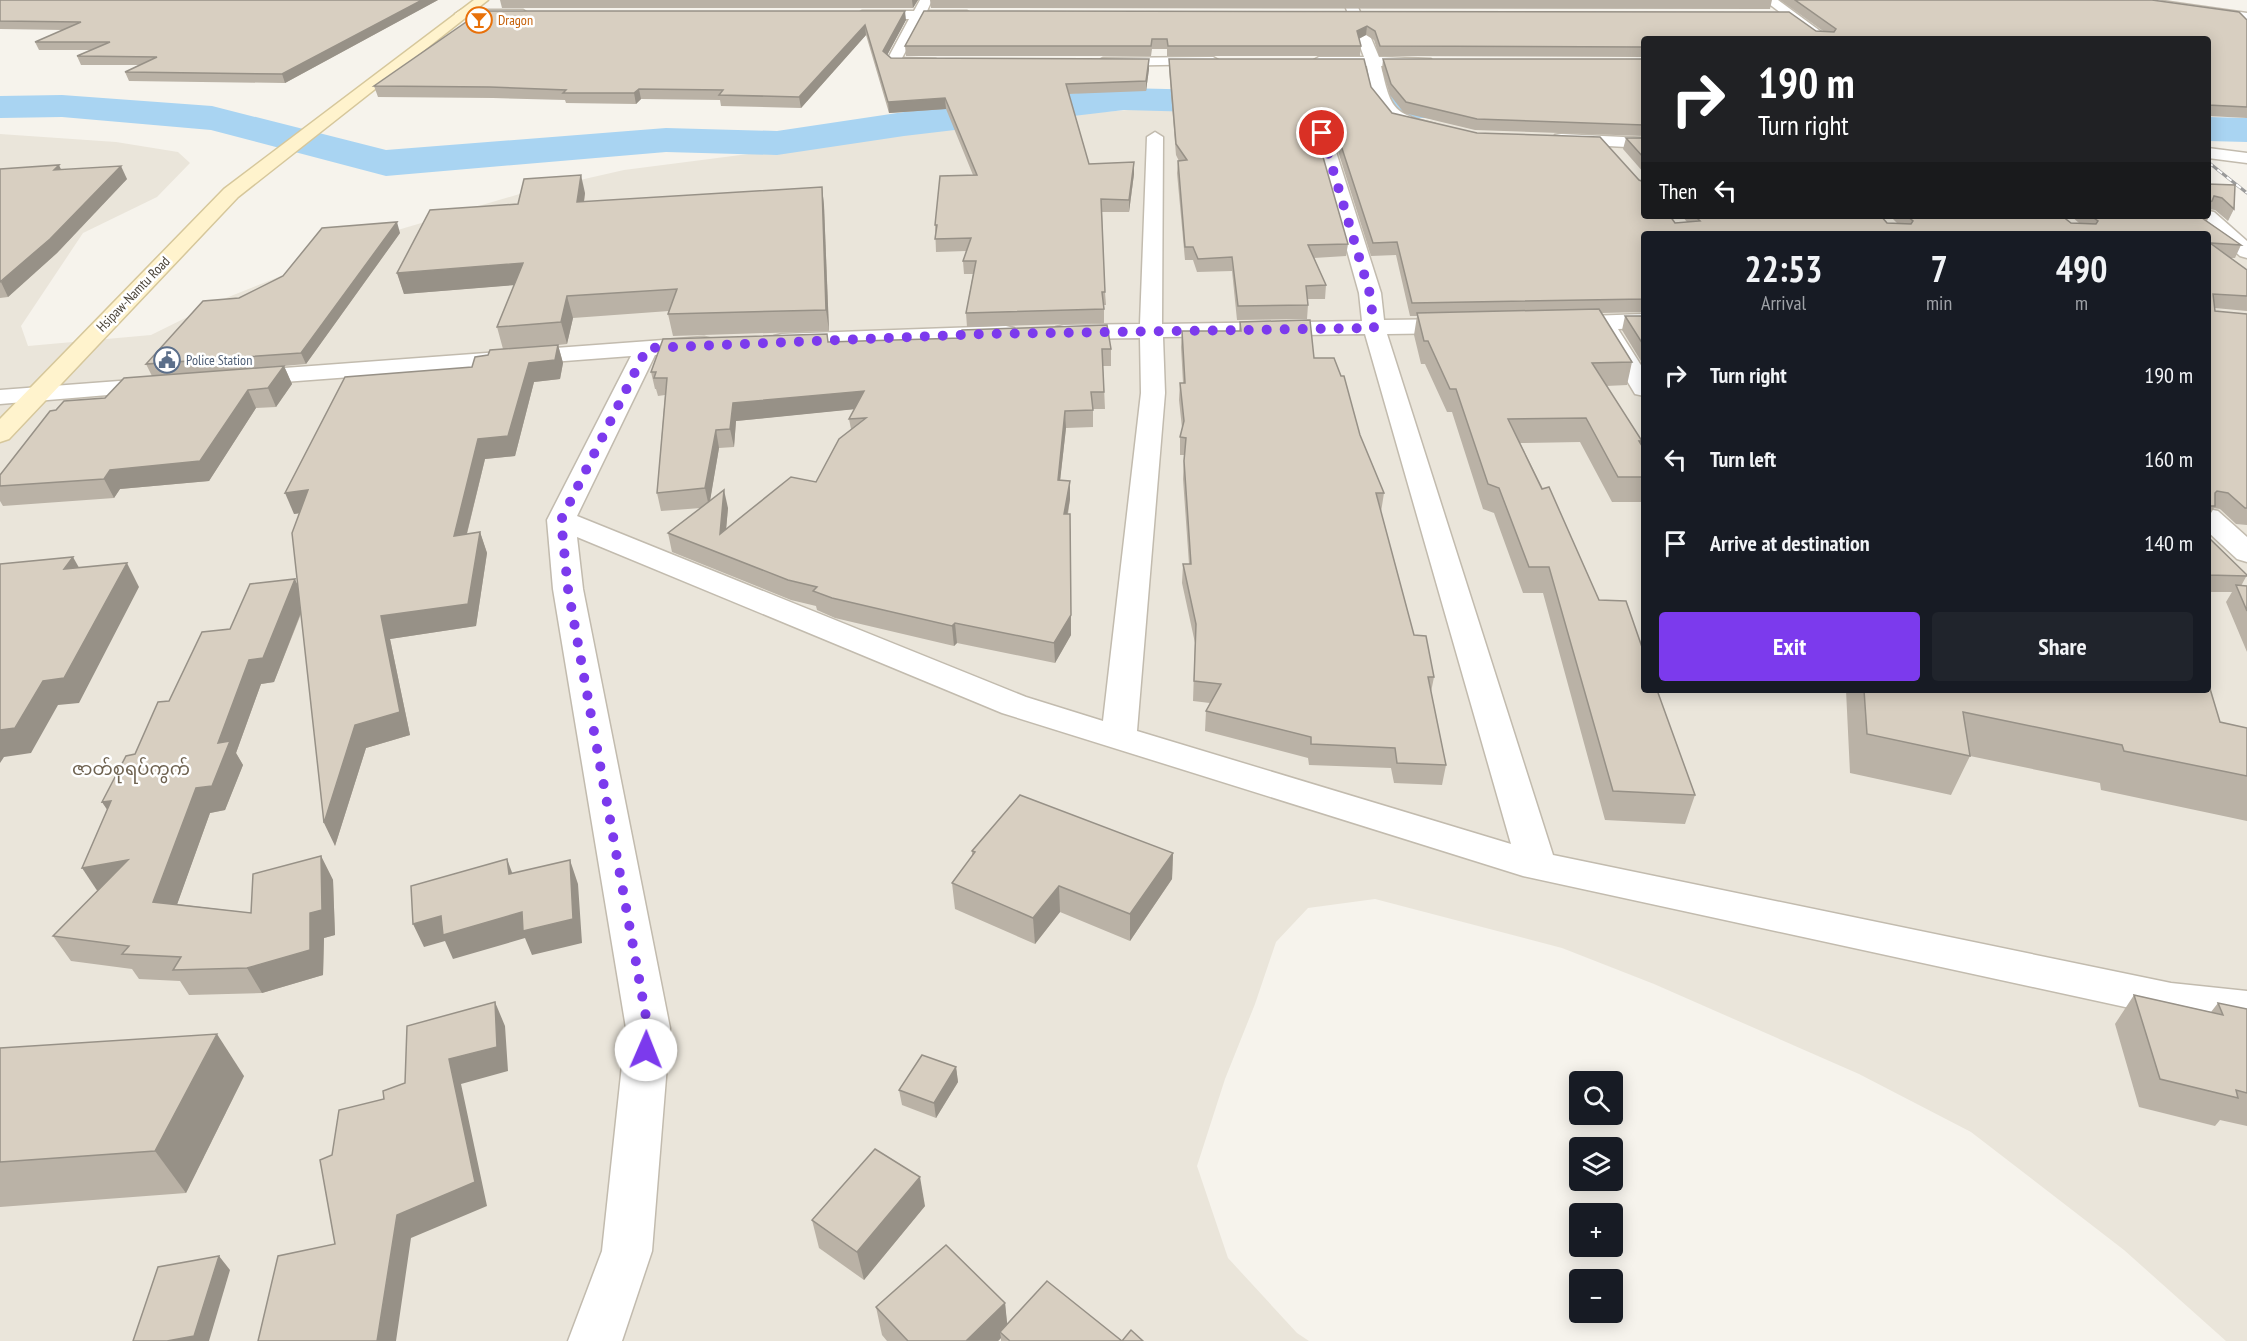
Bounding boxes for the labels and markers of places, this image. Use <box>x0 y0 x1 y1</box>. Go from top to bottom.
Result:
bar icon: Dragon <box>464 5 494 35</box>
place label: Dragon <box>498 11 533 29</box>
pin <box>1296 107 1347 158</box>
public building icon: Police Station <box>152 345 182 375</box>
place label: Police Station <box>186 351 252 369</box>

